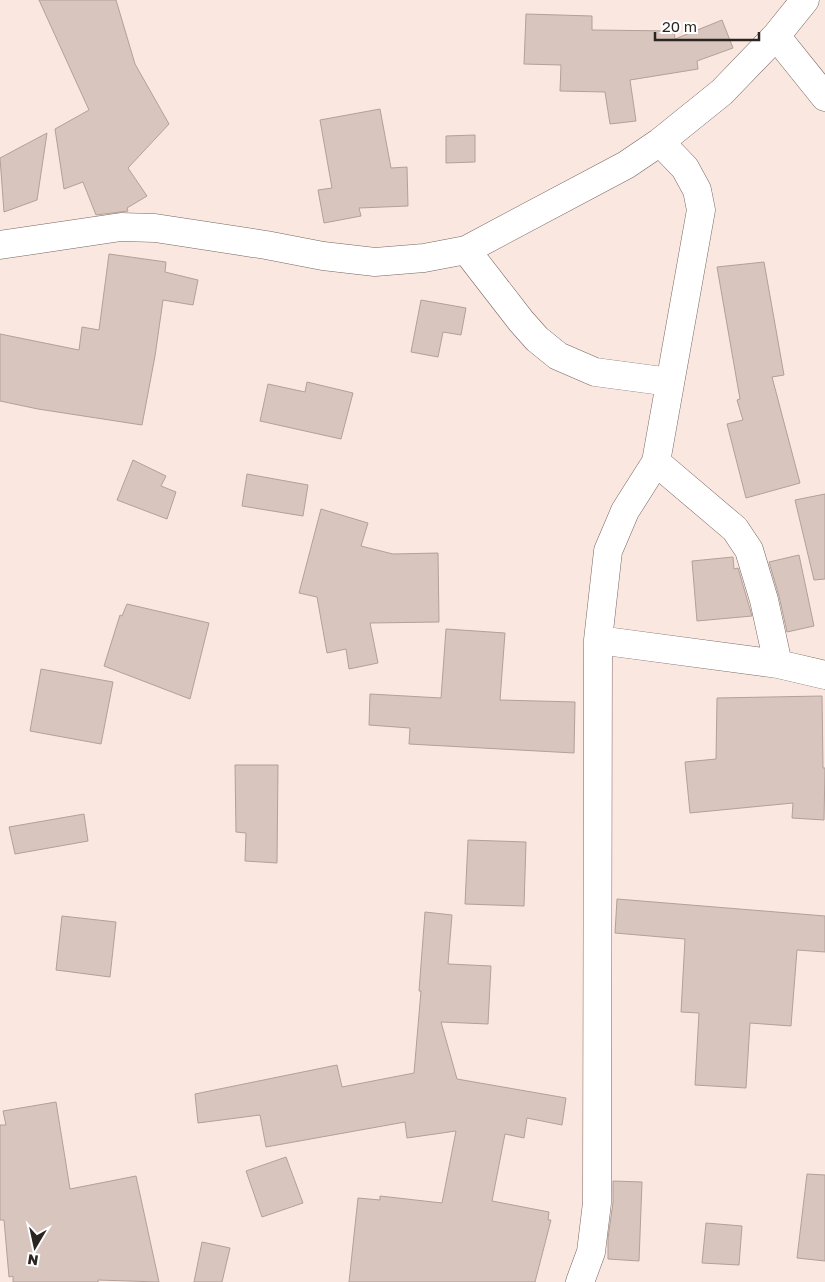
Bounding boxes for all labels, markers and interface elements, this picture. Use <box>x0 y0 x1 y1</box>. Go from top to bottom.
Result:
scale bar <box>655 10 759 42</box>
text: 20 m <box>662 17 697 35</box>
north arrow <box>10 1222 60 1272</box>
text: N <box>26 1251 39 1270</box>

